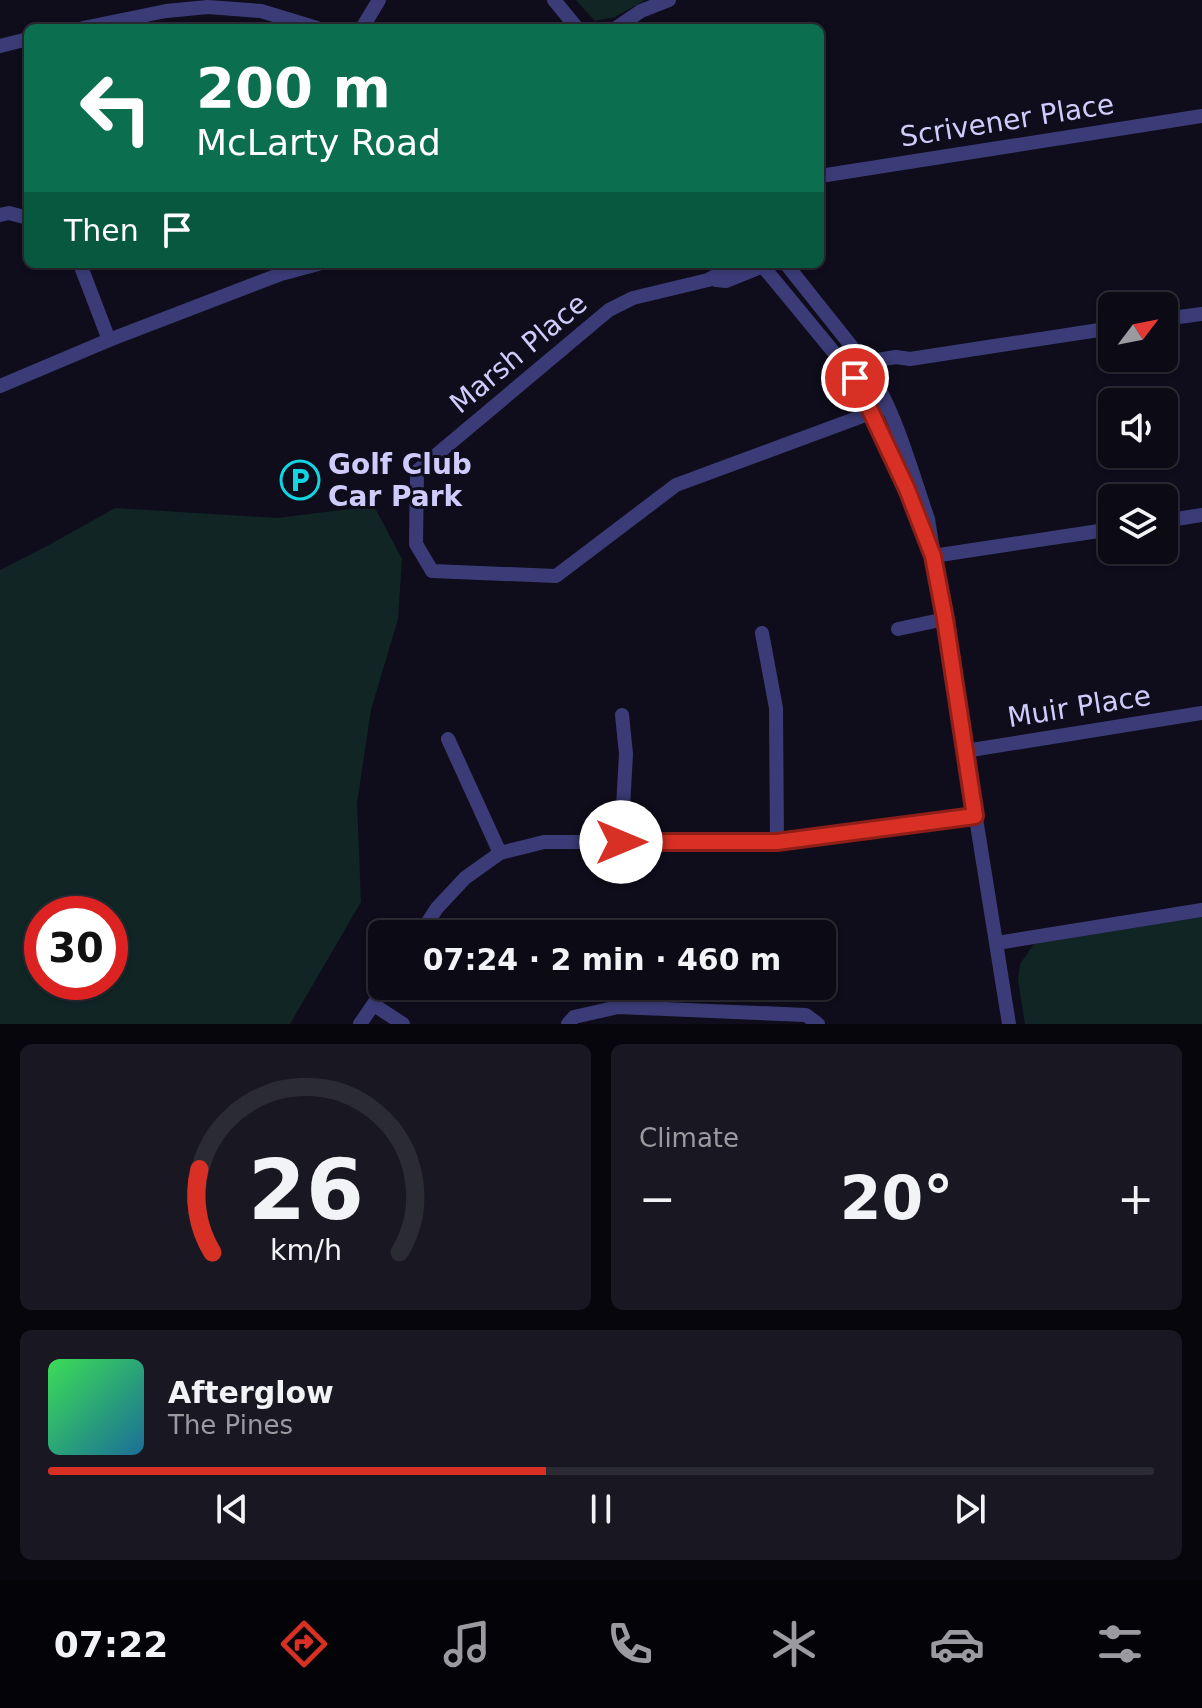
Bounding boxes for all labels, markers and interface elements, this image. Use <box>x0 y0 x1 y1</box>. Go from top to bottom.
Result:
text: 200 m <box>196 55 391 120</box>
icon: left <box>64 56 168 160</box>
street label: Scrivener Place <box>898 87 1116 154</box>
text: McLarty Road <box>196 122 441 163</box>
icon: arrive <box>155 208 199 252</box>
text: Then <box>64 213 139 248</box>
street label: Marsh Place <box>443 287 593 420</box>
north arrow <box>1098 292 1178 372</box>
map controls <box>1098 292 1178 564</box>
pin <box>821 344 889 412</box>
icon: arrive <box>833 356 877 400</box>
button: sound <box>1098 388 1178 468</box>
place label: Golf Club Car Park <box>328 448 472 513</box>
parking icon: Golf Club Car Park <box>279 459 321 501</box>
button: layers <box>1098 484 1178 564</box>
street label: Muir Place <box>1005 679 1153 734</box>
position arrow <box>579 800 663 884</box>
speed limit sign: 30 <box>24 896 128 1000</box>
text: 07:24 · 2 min · 460 m <box>423 942 781 977</box>
text: Climate <box>639 1123 739 1153</box>
text: 26 <box>248 1142 363 1239</box>
text: 20° <box>840 1163 953 1233</box>
text: − <box>639 1173 676 1224</box>
text: + <box>1117 1173 1154 1224</box>
text: km/h <box>269 1233 342 1267</box>
text: Afterglow <box>168 1375 334 1410</box>
text: The Pines <box>168 1410 293 1440</box>
icon: previous <box>210 1487 254 1531</box>
icon: pause <box>579 1487 623 1531</box>
icon: next <box>948 1487 992 1531</box>
icon: directions <box>276 1616 332 1672</box>
icon: music <box>439 1616 495 1672</box>
icon: phone <box>602 1616 658 1672</box>
icon: climate <box>766 1616 822 1672</box>
icon: car <box>929 1616 985 1672</box>
icon: filters <box>1092 1616 1148 1672</box>
text: 07:22 <box>54 1624 168 1665</box>

